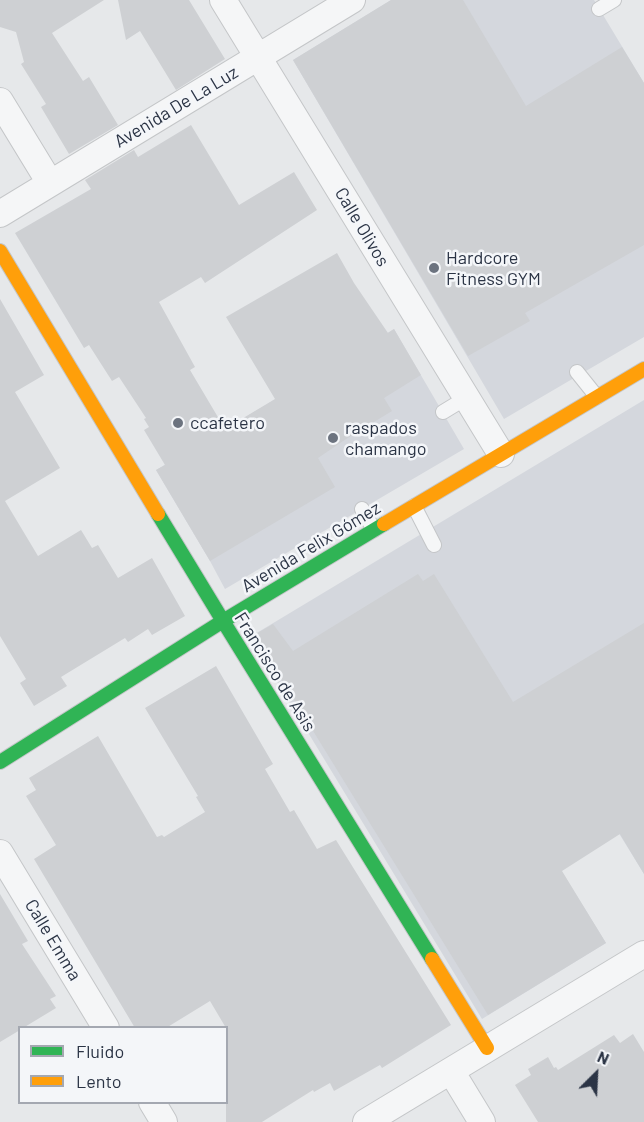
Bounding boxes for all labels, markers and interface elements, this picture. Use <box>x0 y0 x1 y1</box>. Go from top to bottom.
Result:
street label: Avenida De La Luz <box>110 62 242 152</box>
street label: Calle Olivos <box>330 184 394 270</box>
place label: Hardcore Fitness GYM <box>446 247 541 290</box>
marker: Hardcore Fitness GYM <box>427 261 441 275</box>
place label: ccafetero <box>190 412 265 434</box>
marker: ccafetero <box>171 416 185 430</box>
place label: raspados chamango <box>345 417 426 460</box>
marker: raspados chamango <box>326 431 340 445</box>
street label: Avenida Felix Gómez <box>238 497 384 597</box>
street label: Francisco de Asis <box>230 608 320 736</box>
street label: Calle Emma <box>20 895 86 985</box>
legend <box>18 1026 228 1104</box>
text: Fluido <box>76 1040 124 1062</box>
north arrow <box>566 1044 626 1104</box>
text: N <box>595 1046 612 1068</box>
text: Lento <box>76 1070 122 1092</box>

